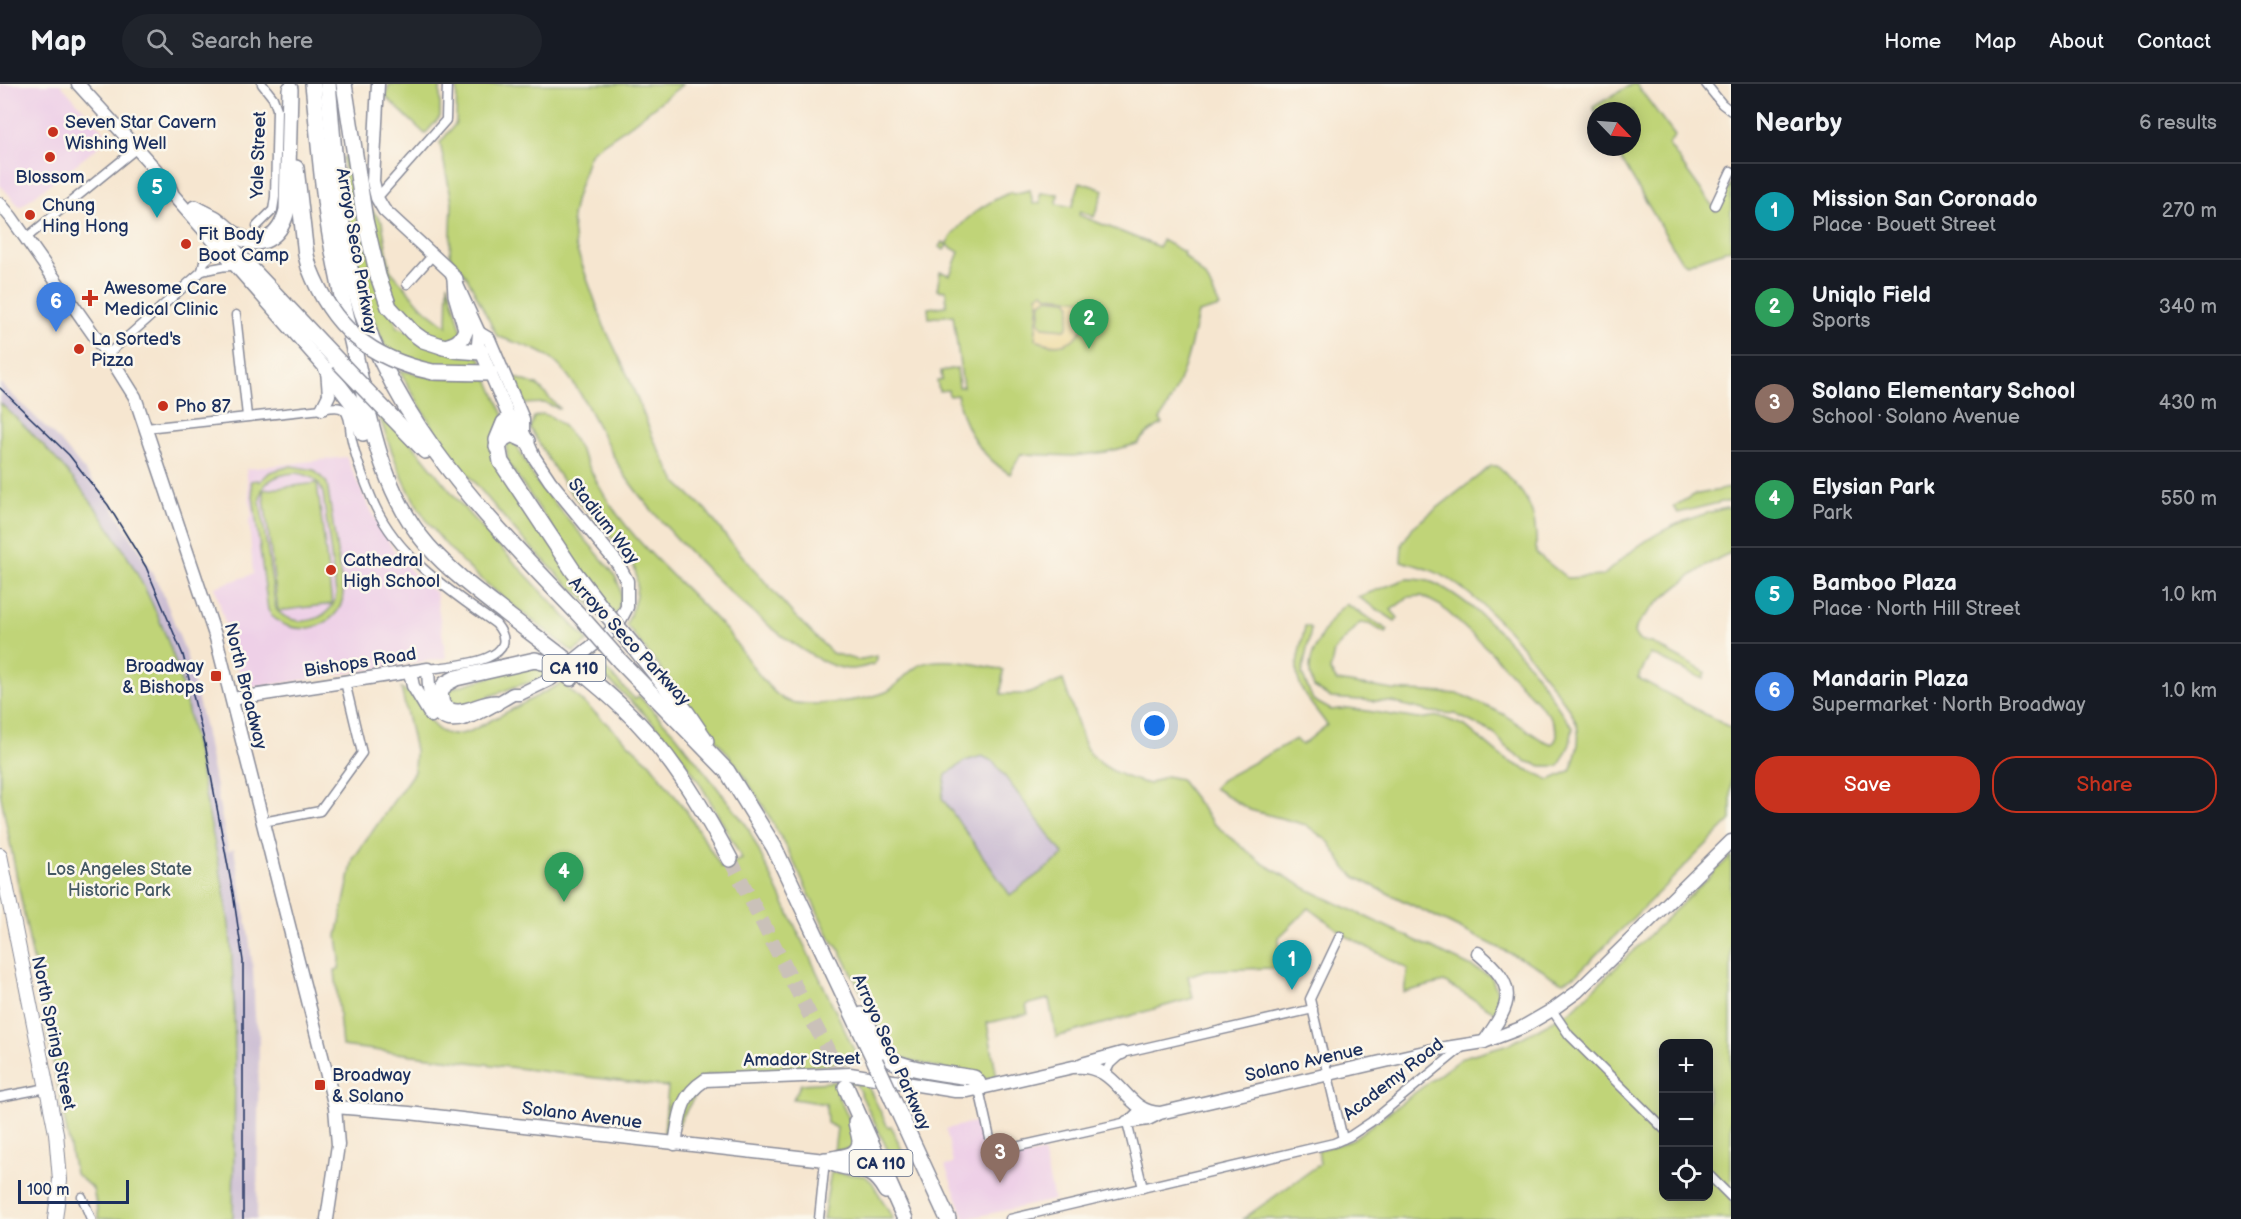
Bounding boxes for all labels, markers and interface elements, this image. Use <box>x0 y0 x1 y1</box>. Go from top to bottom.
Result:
search box <box>122 14 542 68</box>
text: Map <box>30 25 86 58</box>
icon: search <box>143 25 176 58</box>
text: Search here <box>191 28 313 55</box>
text: Home <box>1884 29 1941 54</box>
text: Map <box>1974 29 2016 54</box>
text: About <box>2049 29 2104 54</box>
text: Contact <box>2137 29 2211 54</box>
north arrow <box>1587 102 1641 156</box>
text: Nearby <box>1755 108 1842 139</box>
street label: Yale Street <box>246 110 271 200</box>
text: 6 results <box>2139 111 2217 135</box>
place label: Seven Star Cavern Wishing Well <box>65 112 216 154</box>
marker: Seven Star Cavern Wishing Well <box>46 125 60 139</box>
marker: Blossom <box>43 150 57 164</box>
street label: Arroyo Seco Parkway <box>332 166 382 337</box>
place label: Blossom <box>15 167 85 188</box>
pin: 5 <box>138 168 176 218</box>
text: Mission San Coronado <box>1812 186 2038 213</box>
place label: Chung Hing Hong <box>42 195 129 237</box>
text: 1 <box>1770 199 1779 223</box>
text: 270 m <box>2162 199 2217 223</box>
marker: Chung Hing Hong <box>23 208 37 222</box>
text: Place · Bouett Street <box>1812 213 1996 237</box>
place label: Fit Body Boot Camp <box>198 224 289 266</box>
marker: Fit Body Boot Camp <box>179 237 193 251</box>
place label: Awesome Care Medical Clinic <box>104 278 227 320</box>
pin: 6 <box>36 282 76 332</box>
text: Uniqlo Field <box>1812 282 1931 309</box>
marker: Awesome Care Medical Clinic <box>81 289 99 307</box>
text: 2 <box>1769 295 1780 319</box>
text: 340 m <box>2159 295 2217 319</box>
pin: 2 <box>1070 300 1108 349</box>
text: Sports <box>1812 309 1870 333</box>
place label: La Sorted's Pizza <box>91 329 181 371</box>
marker: La Sorted's Pizza <box>72 342 86 356</box>
text: Solano Elementary School <box>1812 378 2075 405</box>
text: 3 <box>1769 391 1780 415</box>
text: 430 m <box>2159 391 2217 415</box>
place label: Pho 87 <box>175 396 231 417</box>
marker: Pho 87 <box>156 399 170 413</box>
text: School · Solano Avenue <box>1812 405 2020 429</box>
street label: Stadium Way <box>564 474 644 569</box>
text: Elysian Park <box>1812 474 1935 501</box>
text: 4 <box>1769 487 1780 511</box>
text: 550 m <box>2160 487 2217 511</box>
text: Park <box>1812 501 1852 525</box>
place label: Cathedral High School <box>343 550 440 592</box>
marker: Cathedral High School <box>324 563 338 577</box>
text: Bamboo Plaza <box>1812 570 1957 597</box>
street label: Arroyo Seco Parkway <box>564 573 695 711</box>
text: 5 <box>1769 583 1780 607</box>
text: 1.0 km <box>2162 583 2217 607</box>
text: Place · North Hill Street <box>1812 597 2020 621</box>
street label: North Broadway <box>220 621 272 752</box>
street label: Bishops Road <box>302 643 418 682</box>
road number: CA 110 <box>542 655 606 681</box>
place label: Broadway & Bishops <box>122 656 205 698</box>
text: Mandarin Plaza <box>1812 666 1969 693</box>
marker: Broadway & Bishops <box>209 669 223 683</box>
text: 6 <box>1768 679 1781 703</box>
text: 1.0 km <box>2162 679 2217 703</box>
text: Supermarket · North Broadway <box>1812 693 2085 717</box>
your location <box>1140 711 1169 740</box>
button: Save <box>1755 756 1980 813</box>
button: Share <box>1992 756 2217 813</box>
pin: 4 <box>544 852 584 902</box>
park label: Los Angeles State Historic Park <box>46 859 192 901</box>
pin: 1 <box>1272 940 1312 990</box>
street label: North Spring Street <box>27 954 80 1113</box>
street label: Arroyo Seco Parkway <box>848 971 936 1134</box>
street label: Academy Road <box>1339 1034 1448 1125</box>
street label: Solano Avenue <box>1243 1039 1366 1086</box>
map controls <box>1659 1039 1713 1201</box>
button: + <box>1659 1039 1713 1093</box>
street label: Amador Street <box>743 1048 861 1071</box>
place label: Broadway & Solano <box>332 1065 412 1107</box>
marker: Broadway & Solano <box>313 1078 327 1092</box>
button: − <box>1659 1093 1713 1147</box>
street label: Solano Avenue <box>521 1098 644 1133</box>
pin: 3 <box>980 1134 1020 1183</box>
button: locate <box>1659 1147 1713 1201</box>
road number: CA 110 <box>850 1150 912 1176</box>
scale bar <box>18 1177 129 1204</box>
text: 100 m <box>27 1181 70 1200</box>

